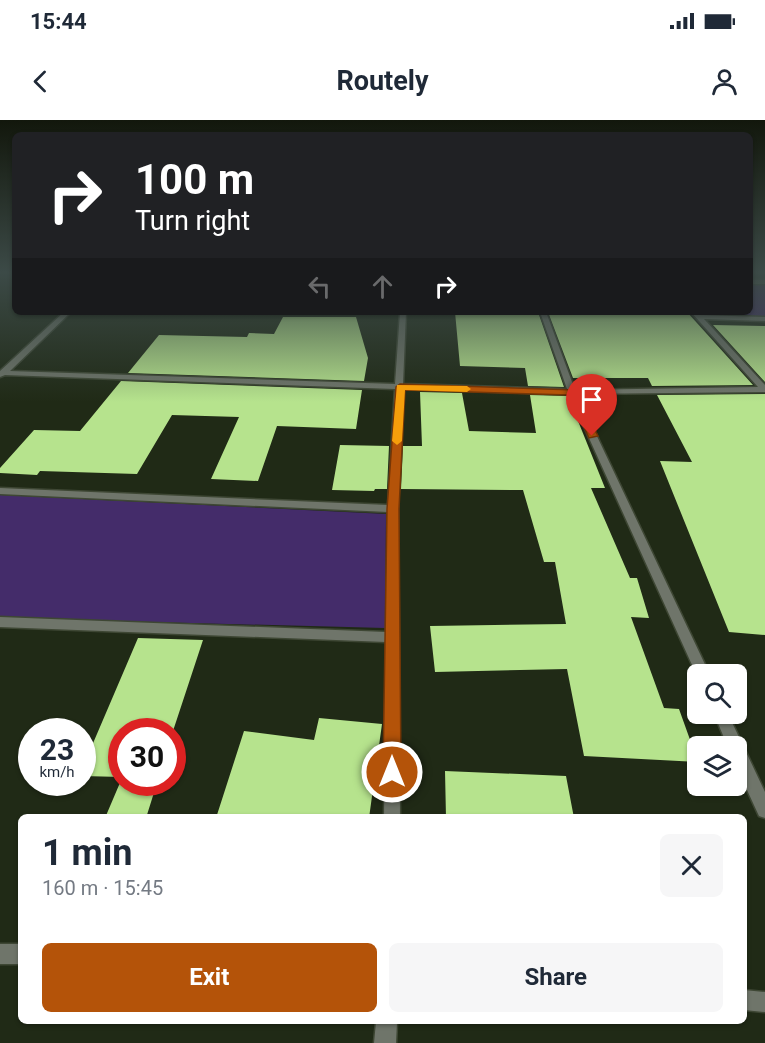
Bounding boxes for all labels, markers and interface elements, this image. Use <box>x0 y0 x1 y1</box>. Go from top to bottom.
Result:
text: 15:44 <box>30 9 87 34</box>
icon: back <box>24 65 57 98</box>
text: Routely <box>336 65 429 97</box>
icon: person <box>708 65 741 98</box>
text: 100 m <box>135 155 254 204</box>
icon: right <box>36 156 114 234</box>
text: Turn right <box>135 205 250 237</box>
icon: left <box>303 270 336 303</box>
icon: ahead <box>366 270 399 303</box>
icon: right <box>429 270 462 303</box>
pin <box>566 374 617 436</box>
icon: arrive <box>575 383 608 416</box>
map controls <box>687 664 747 796</box>
button: search <box>687 664 747 724</box>
speed limit sign: 30 <box>108 718 186 796</box>
text: 23 <box>40 732 74 767</box>
button: layers <box>687 736 747 796</box>
position arrow <box>360 740 424 804</box>
text: km/h <box>39 763 75 781</box>
text: 1 min <box>42 832 133 874</box>
button: close <box>660 834 723 897</box>
text: 160 m · 15:45 <box>42 876 163 900</box>
button: Exit <box>42 943 377 1012</box>
button: Share <box>389 943 723 1012</box>

